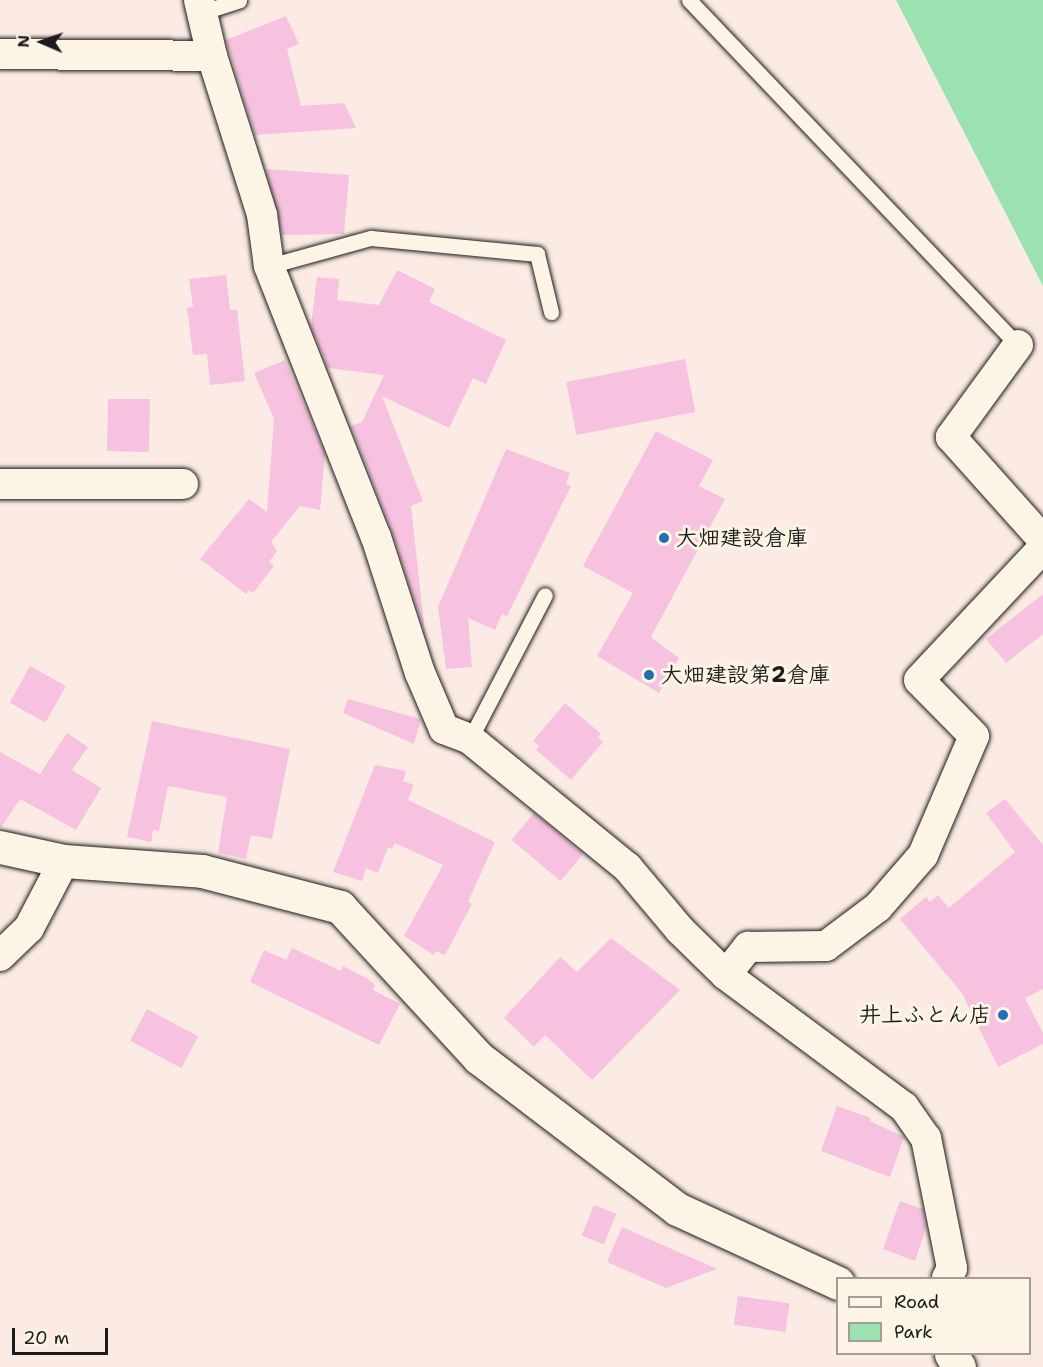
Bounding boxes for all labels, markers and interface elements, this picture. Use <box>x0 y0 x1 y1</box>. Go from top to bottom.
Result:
north arrow <box>12 12 72 72</box>
text: N <box>13 35 34 48</box>
place label: 大畑建設倉庫 <box>676 525 808 551</box>
marker: 大畑建設倉庫 <box>657 531 671 545</box>
place label: 大畑建設第2倉庫 <box>661 662 830 688</box>
marker: 大畑建設第2倉庫 <box>642 668 656 682</box>
place label: 井上ふとん店 <box>859 1002 991 1028</box>
marker: 井上ふとん店 <box>996 1008 1010 1022</box>
legend <box>836 1277 1031 1355</box>
text: Road <box>894 1290 939 1314</box>
scale bar <box>15 1316 111 1354</box>
text: Park <box>894 1320 933 1344</box>
text: 20 m <box>23 1326 69 1350</box>

